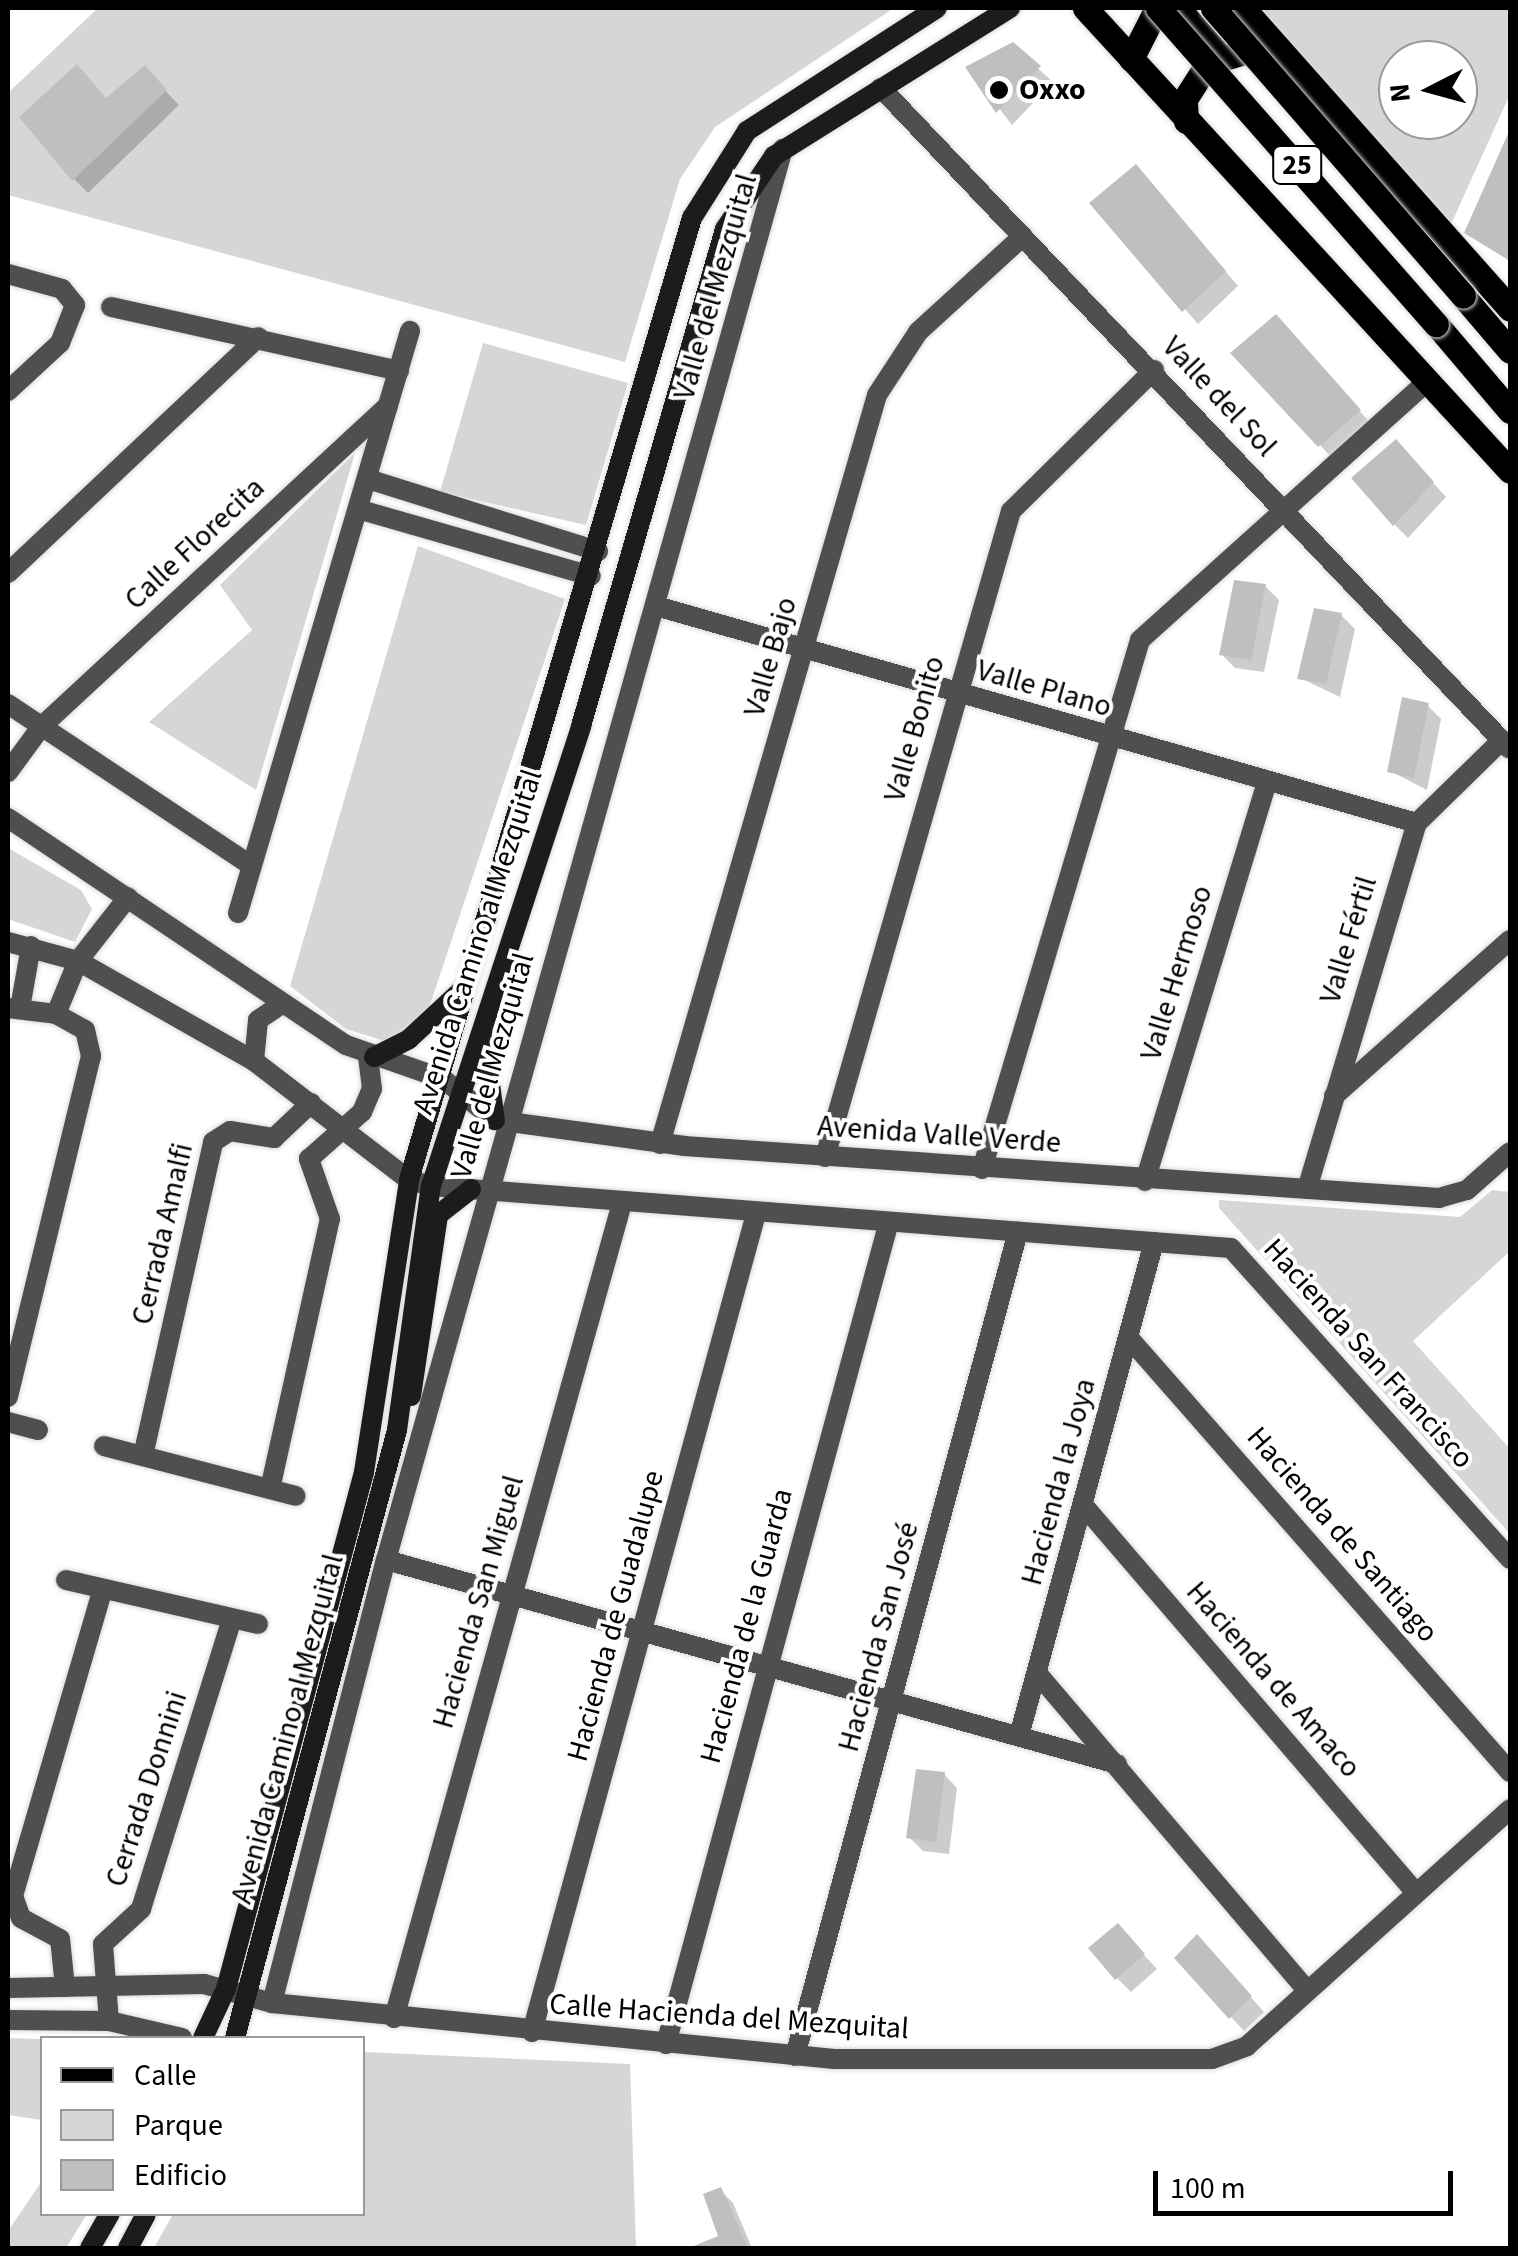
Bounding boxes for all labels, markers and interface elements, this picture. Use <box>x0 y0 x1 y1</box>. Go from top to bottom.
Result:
north arrow <box>1378 40 1478 140</box>
place label: Oxxo <box>1019 72 1086 108</box>
marker: Oxxo <box>988 79 1010 101</box>
text: N <box>1379 82 1421 104</box>
road number: 25 <box>1272 142 1322 188</box>
street label: Valle del Mezquital <box>667 170 765 404</box>
street label: Valle del Sol <box>1154 329 1284 465</box>
street label: Calle Florecita <box>118 470 272 618</box>
street label: Valle Bajo <box>737 593 805 721</box>
street label: Valle Bonito <box>877 652 953 806</box>
street label: Valle Plano <box>972 653 1116 725</box>
street label: Avenida Camino al Mezquital <box>405 765 551 1119</box>
street label: Valle Fértil <box>1313 872 1385 1008</box>
street label: Valle Hermoso <box>1133 881 1221 1065</box>
street label: Valle del Mezquital <box>444 949 542 1183</box>
street label: Avenida Valle Verde <box>816 1109 1062 1161</box>
street label: Cerrada Amalfi <box>125 1140 201 1328</box>
street label: Hacienda San Francisco <box>1255 1232 1481 1476</box>
street label: Hacienda la Joya <box>1014 1375 1104 1589</box>
street label: Hacienda de Santiago <box>1239 1420 1445 1650</box>
street label: Hacienda de Guadalupe <box>560 1467 672 1765</box>
street label: Hacienda San Miguel <box>426 1471 532 1733</box>
street label: Hacienda de la Guarda <box>693 1485 801 1767</box>
street label: Hacienda San José <box>831 1518 927 1756</box>
street label: Avenida Camino al Mezquital <box>224 1550 352 1908</box>
street label: Hacienda de Amaco <box>1178 1575 1368 1785</box>
street label: Cerrada Donnini <box>98 1687 196 1891</box>
street label: Calle Hacienda del Mezquital <box>548 1986 910 2048</box>
legend <box>40 2036 365 2216</box>
text: Calle <box>134 2054 196 2097</box>
text: Parque <box>134 2104 223 2147</box>
scale bar <box>1158 2151 1458 2213</box>
text: Edificio <box>134 2154 227 2197</box>
text: 100 m <box>1170 2167 1246 2210</box>

